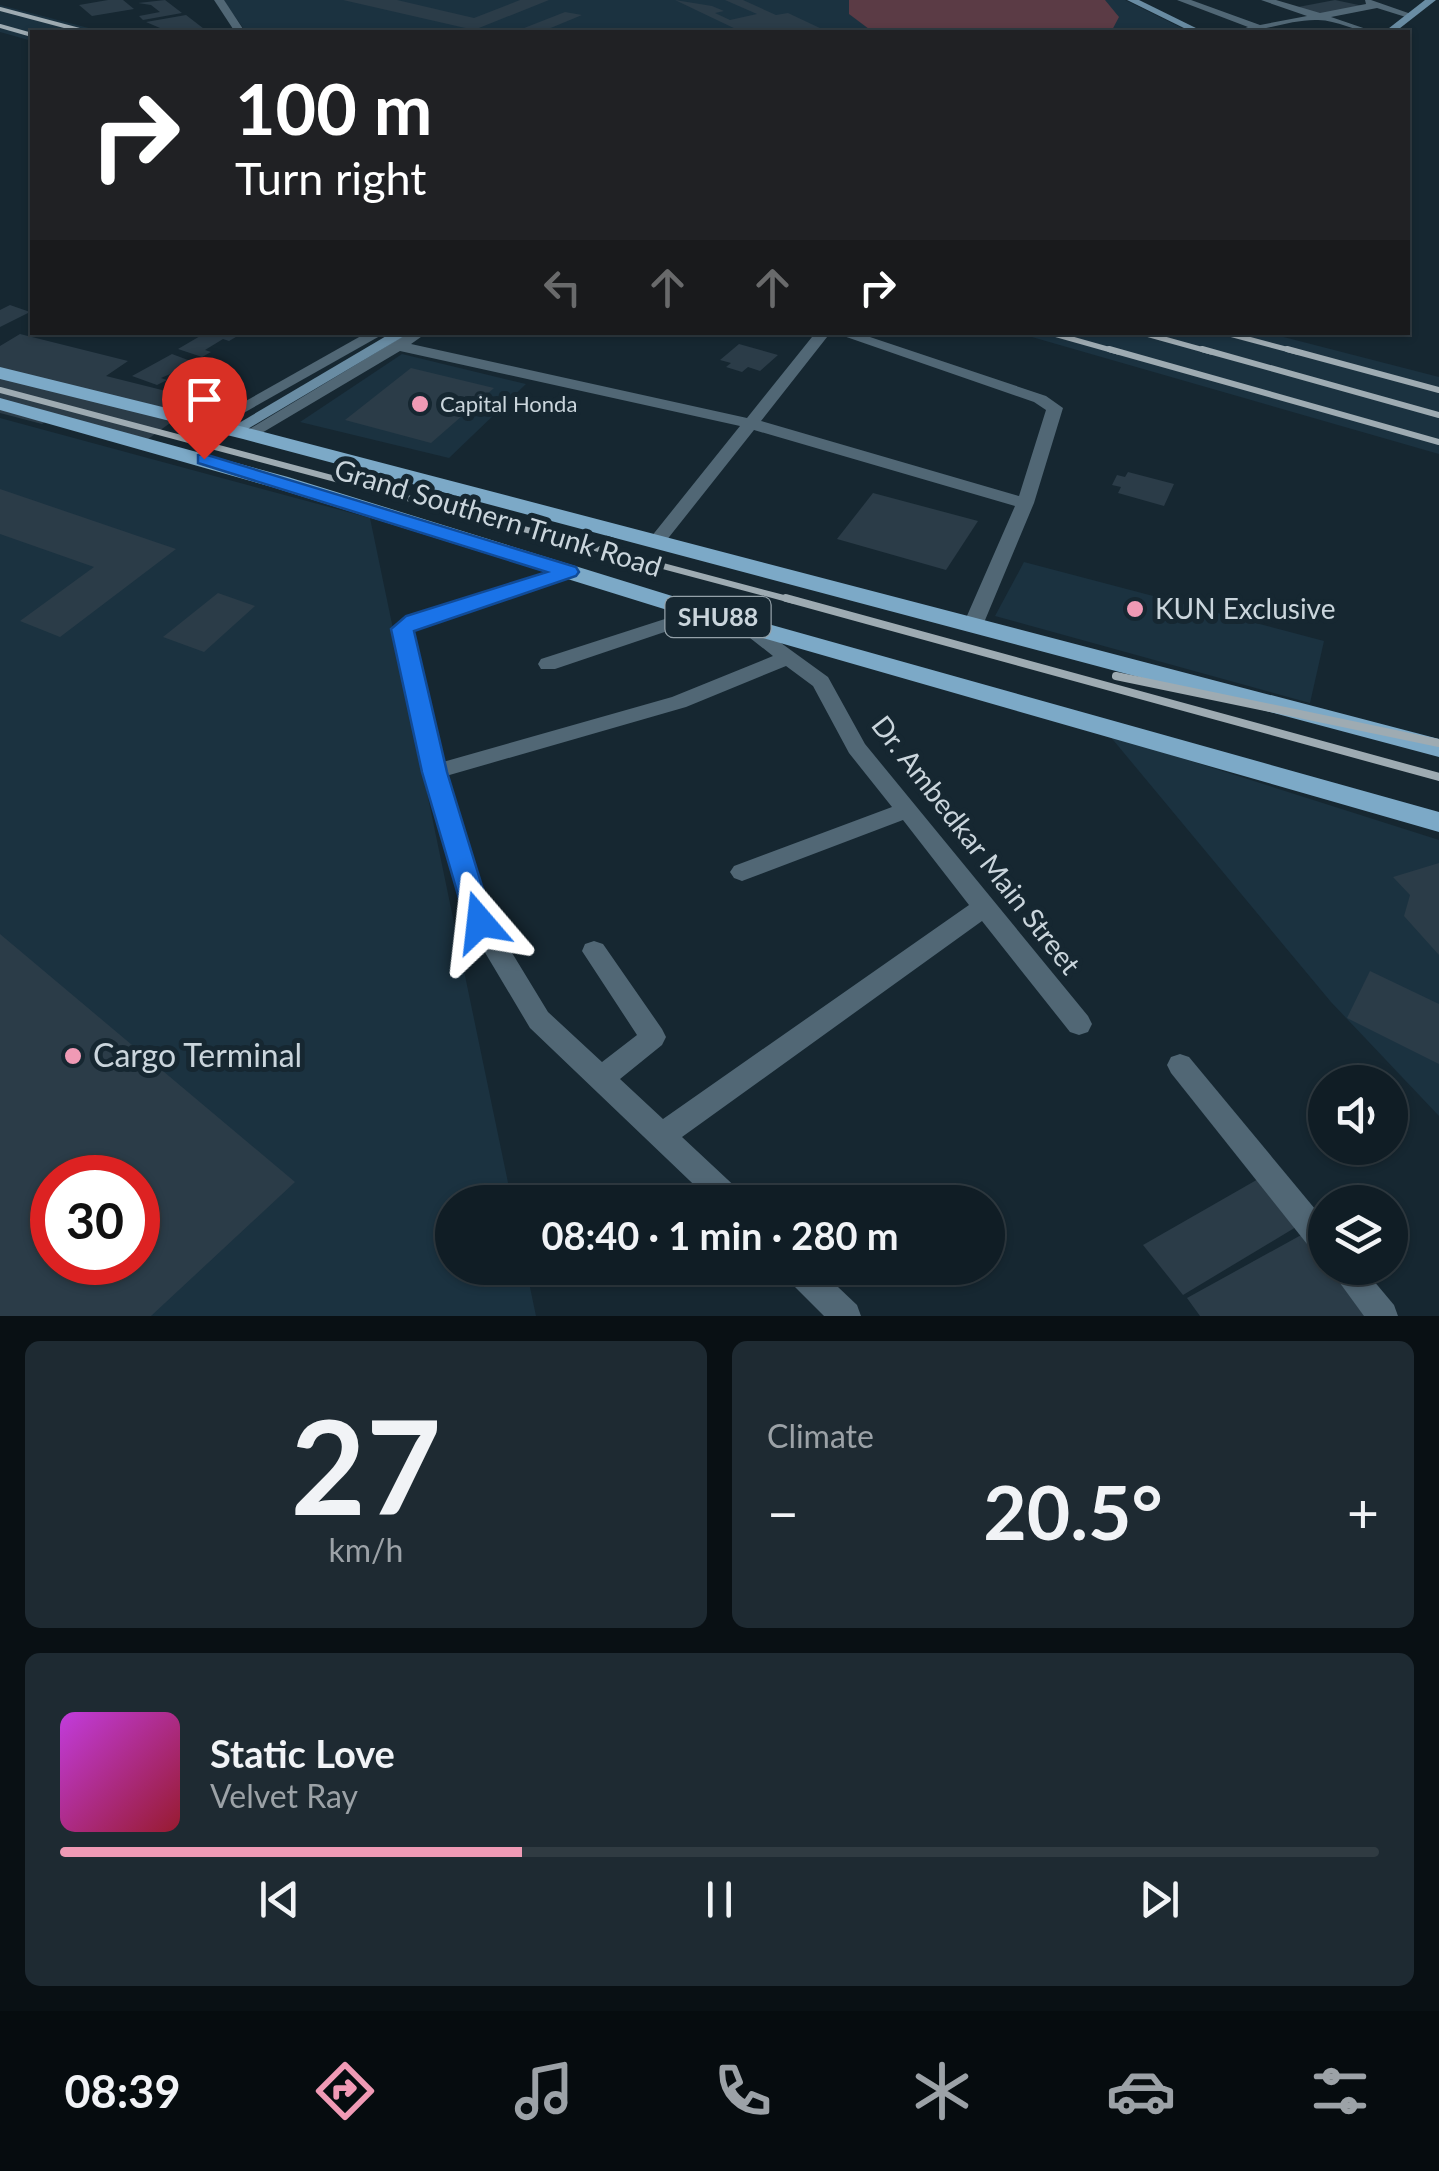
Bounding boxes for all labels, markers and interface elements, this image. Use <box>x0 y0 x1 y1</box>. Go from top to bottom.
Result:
text: 100 m <box>235 66 432 150</box>
icon: right <box>70 70 200 200</box>
text: Turn right <box>235 151 426 205</box>
icon: left <box>535 260 590 315</box>
icon: ahead <box>640 260 695 315</box>
icon: ahead <box>745 260 800 315</box>
icon: right <box>850 260 905 315</box>
pin <box>162 357 247 460</box>
icon: arrive <box>177 372 232 427</box>
place label: Capital Honda <box>440 390 577 417</box>
marker: Capital Honda <box>409 393 431 415</box>
street label: Grand Southern Trunk Road <box>331 451 666 583</box>
place label: KUN Exclusive <box>1155 591 1335 625</box>
road number: SHU88 <box>666 597 770 637</box>
marker: KUN Exclusive <box>1124 598 1146 620</box>
street label: Dr. Ambedkar Main Street <box>865 708 1088 980</box>
position arrow <box>428 870 532 974</box>
place label: Cargo Terminal <box>93 1035 302 1074</box>
marker: Cargo Terminal <box>62 1045 84 1067</box>
map controls <box>1308 1065 1408 1285</box>
button: sound <box>1308 1065 1408 1165</box>
speed limit sign: 30 <box>30 1155 160 1285</box>
button: layers <box>1308 1185 1408 1285</box>
text: 08:40 · 1 min · 280 m <box>541 1212 899 1258</box>
text: 27 <box>291 1387 441 1543</box>
text: Climate <box>767 1416 874 1455</box>
text: 20.5° <box>983 1466 1163 1556</box>
text: − <box>767 1479 799 1545</box>
text: + <box>1347 1479 1379 1545</box>
text: km/h <box>329 1530 403 1569</box>
text: Static Love <box>210 1730 395 1776</box>
text: Velvet Ray <box>210 1776 358 1815</box>
icon: previous <box>252 1872 307 1927</box>
icon: pause <box>692 1872 747 1927</box>
icon: next <box>1132 1872 1187 1927</box>
icon: directions <box>310 2056 380 2126</box>
icon: music <box>509 2056 579 2126</box>
icon: phone <box>708 2056 778 2126</box>
icon: climate <box>907 2056 977 2126</box>
icon: car <box>1106 2056 1176 2126</box>
icon: filters <box>1305 2056 1375 2126</box>
text: 08:39 <box>65 2064 181 2118</box>

